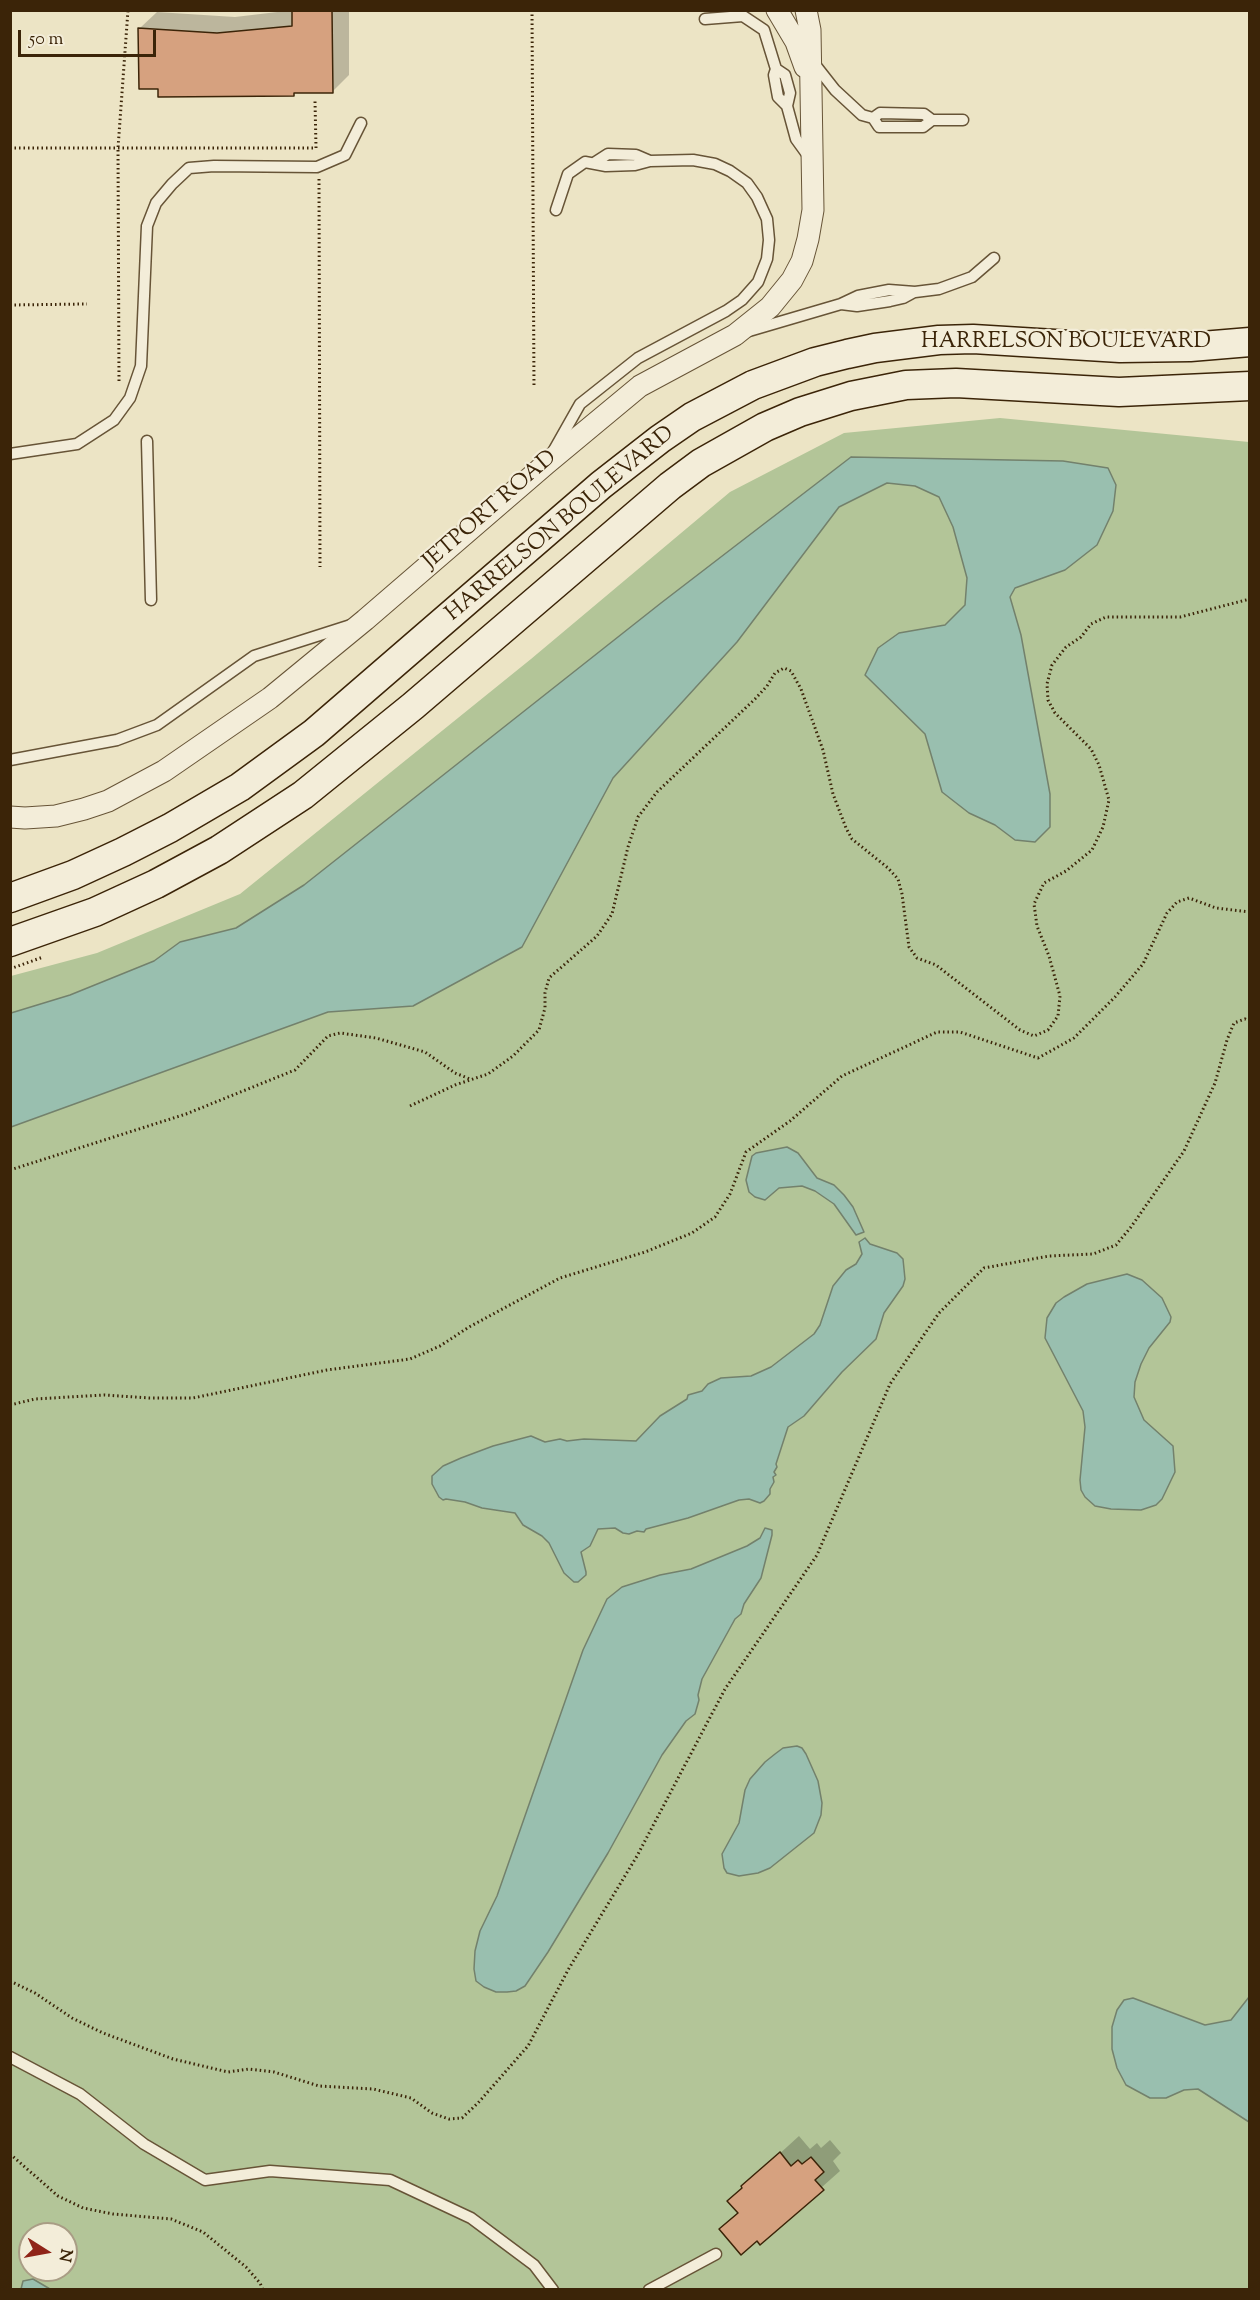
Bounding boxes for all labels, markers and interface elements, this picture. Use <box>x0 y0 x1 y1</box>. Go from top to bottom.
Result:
scale bar <box>21 18 159 56</box>
text: 50 m <box>29 27 63 53</box>
street label: HARRELSON BOULEVARD <box>921 330 1211 356</box>
street label: HARRELSON BOULEVARD <box>441 422 681 628</box>
street label: JETPORT ROAD <box>419 446 563 576</box>
north arrow <box>18 2222 78 2282</box>
text: N <box>52 2247 77 2264</box>

